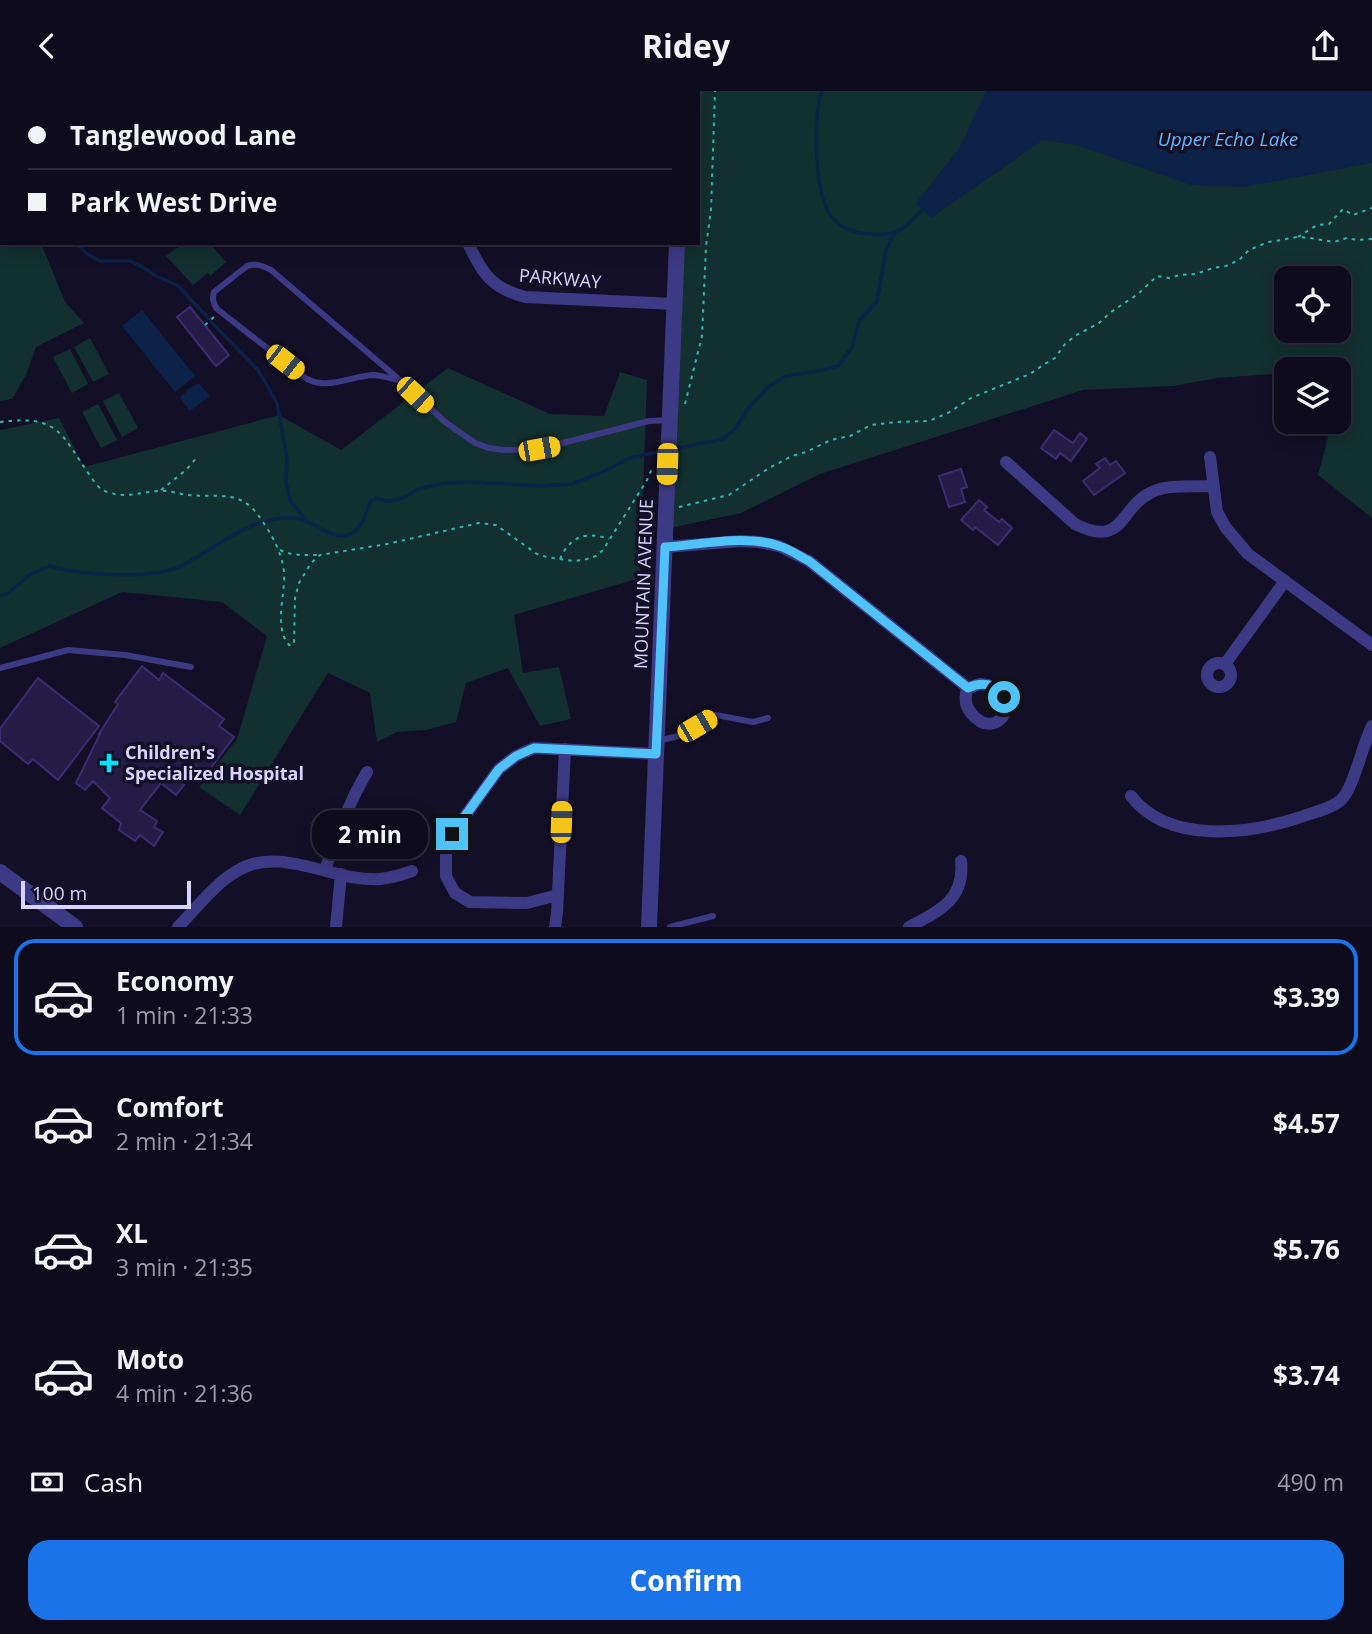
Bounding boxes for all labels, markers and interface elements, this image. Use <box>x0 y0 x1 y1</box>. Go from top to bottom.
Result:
text: Ridey <box>642 24 730 67</box>
icon: back <box>28 27 66 65</box>
icon: share <box>1306 27 1344 65</box>
text: Tanglewood Lane <box>70 117 296 153</box>
water label: Upper Echo Lake <box>1158 126 1298 152</box>
text: Park West Drive <box>70 184 277 220</box>
street label: PARKWAY <box>518 262 603 294</box>
map controls <box>1274 266 1351 434</box>
button: locate <box>1274 266 1351 343</box>
car <box>262 341 309 383</box>
button: layers <box>1274 357 1351 434</box>
car <box>393 373 438 417</box>
car <box>517 435 562 463</box>
car <box>656 443 679 485</box>
street label: MOUNTAIN AVENUE <box>628 498 658 669</box>
route start <box>988 681 1020 713</box>
car <box>674 706 721 746</box>
place label: Children's Specialized Hospital <box>125 740 304 785</box>
marker: Children's Specialized Hospital <box>99 753 119 773</box>
car <box>550 801 573 843</box>
callout: 2 min <box>312 809 428 859</box>
text: 2 min <box>338 818 402 850</box>
route end <box>436 818 468 850</box>
scale bar <box>21 878 191 910</box>
text: 100 m <box>32 880 87 906</box>
text: Economy <box>116 963 234 999</box>
icon: car <box>32 966 95 1029</box>
text: $3.39 <box>1273 979 1340 1015</box>
text: 1 min · 21:33 <box>116 999 253 1031</box>
text: Comfort <box>116 1089 223 1125</box>
icon: car <box>32 1092 95 1155</box>
text: $4.57 <box>1273 1105 1340 1141</box>
text: 2 min · 21:34 <box>116 1125 253 1157</box>
text: XL <box>116 1215 148 1251</box>
icon: car <box>32 1218 95 1281</box>
text: $5.76 <box>1273 1231 1340 1267</box>
text: 3 min · 21:35 <box>116 1251 253 1283</box>
text: Moto <box>116 1341 184 1377</box>
icon: car <box>32 1344 95 1407</box>
text: $3.74 <box>1273 1357 1340 1393</box>
text: 4 min · 21:36 <box>116 1377 253 1409</box>
icon: cash <box>28 1463 66 1501</box>
text: Cash <box>84 1464 143 1500</box>
text: 490 m <box>1277 1466 1344 1498</box>
button: Confirm <box>28 1540 1344 1620</box>

